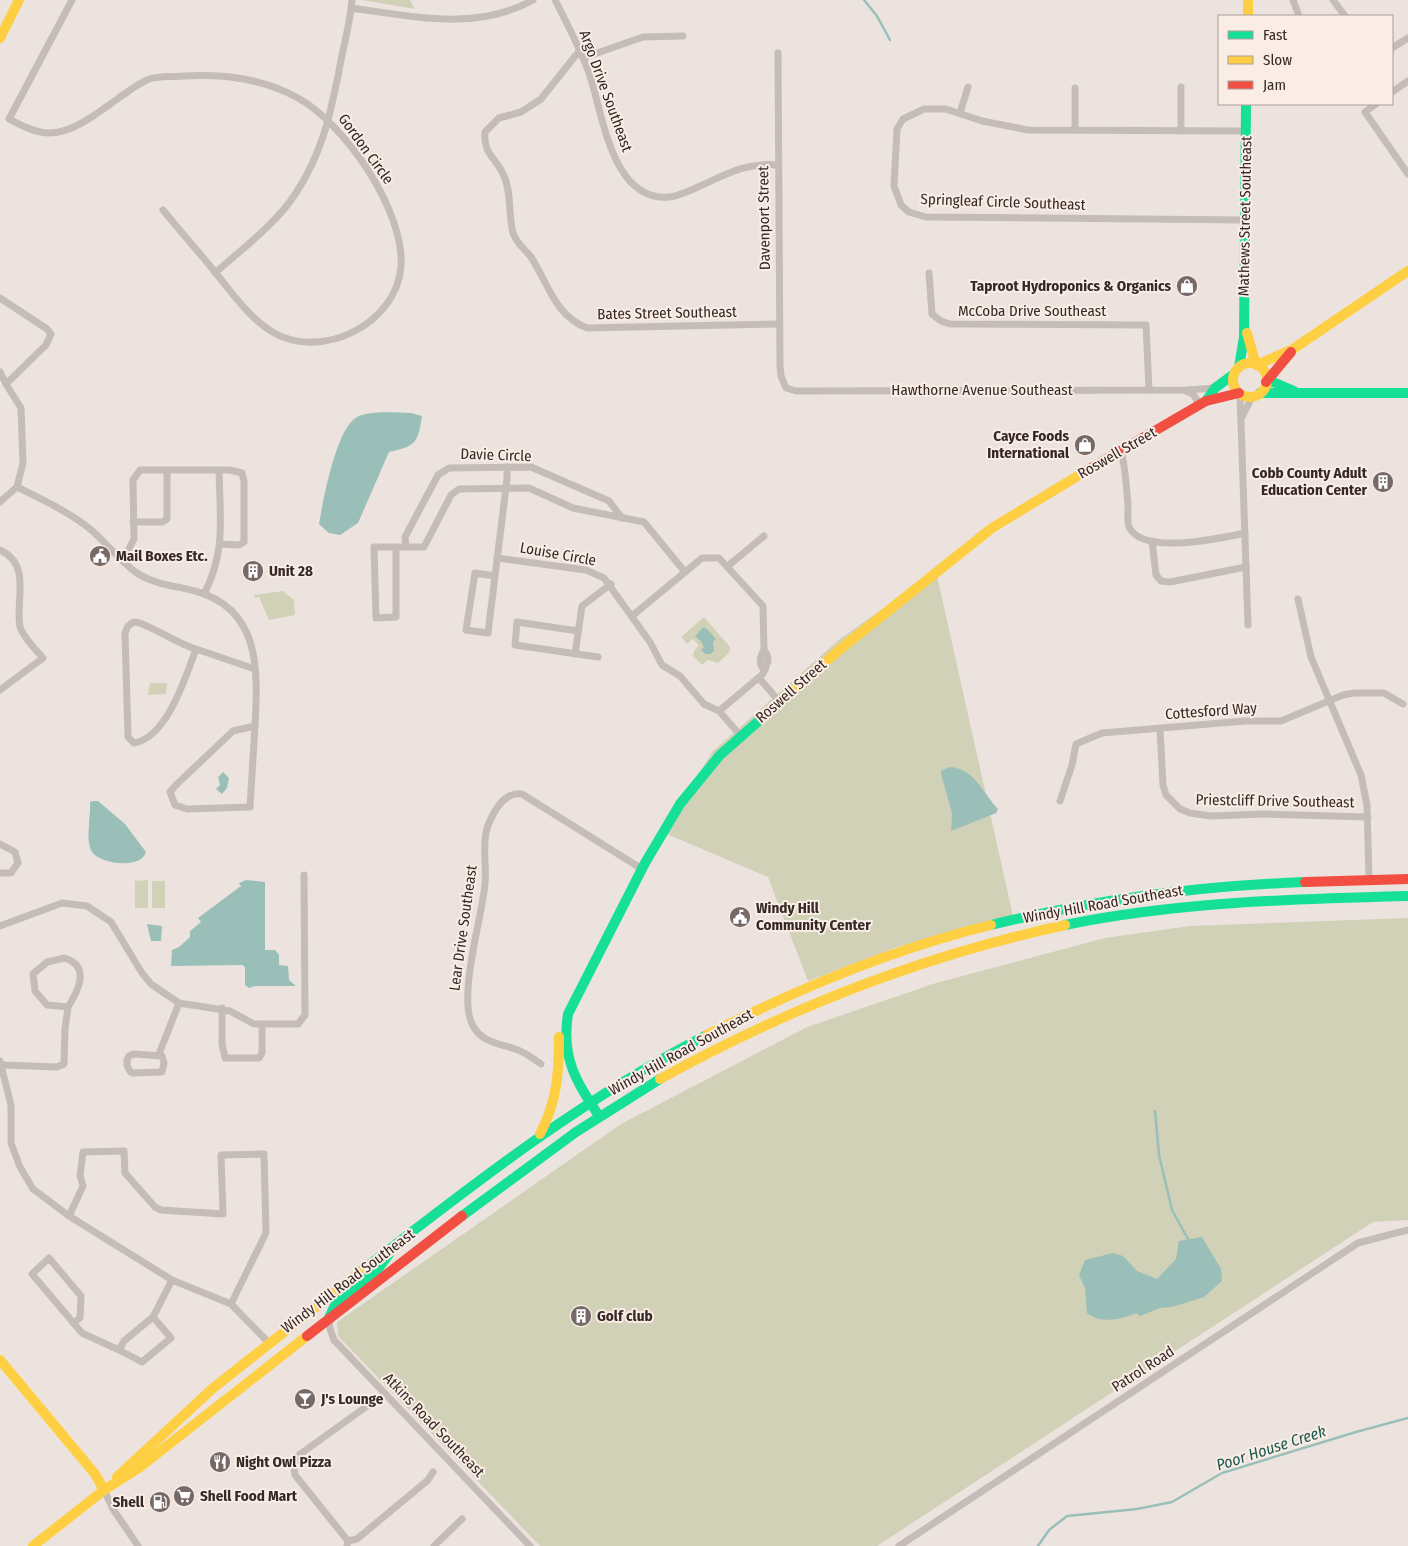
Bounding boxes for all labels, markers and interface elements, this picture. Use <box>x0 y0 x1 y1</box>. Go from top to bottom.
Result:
legend <box>1218 15 1393 105</box>
text: Fast <box>1263 26 1287 44</box>
street label: Argo Drive Southeast <box>576 28 636 154</box>
text: Slow <box>1263 51 1292 69</box>
text: Jam <box>1263 76 1286 94</box>
street label: Gordon Circle <box>334 110 398 188</box>
street label: Mathews Street Southeast <box>1235 136 1255 296</box>
street label: Davenport Street <box>754 166 774 270</box>
street label: Springleaf Circle Southeast <box>920 190 1086 214</box>
shop icon: Taproot Hydroponics & Organics <box>1175 274 1199 298</box>
place label: Taproot Hydroponics & Organics <box>970 277 1171 295</box>
street label: McCoba Drive Southeast <box>958 302 1106 320</box>
street label: Bates Street Southeast <box>597 303 737 323</box>
street label: Hawthorne Avenue Southeast <box>891 381 1073 399</box>
street label: Roswell Street <box>1075 423 1160 483</box>
place label: Cayce Foods International <box>987 427 1070 462</box>
shop icon: Cayce Foods International <box>1073 433 1097 457</box>
street label: Davie Circle <box>460 445 532 465</box>
place label: Cobb County Adult Education Center <box>1252 464 1368 499</box>
building icon: Cobb County Adult Education Center <box>1371 470 1395 494</box>
street label: Louise Circle <box>518 538 598 570</box>
public building icon: Mail Boxes Etc. <box>88 544 112 568</box>
place label: Mail Boxes Etc. <box>116 547 208 565</box>
building icon: Unit 28 <box>241 559 265 583</box>
place label: Unit 28 <box>269 562 313 580</box>
street label: Roswell Street <box>752 655 830 727</box>
street label: Cottesford Way <box>1165 699 1258 723</box>
street label: Priestcliff Drive Southeast <box>1195 791 1355 811</box>
street label: Lear Drive Southeast <box>445 864 481 992</box>
street label: Windy Hill Road Southeast <box>1022 881 1184 927</box>
place label: Windy Hill Community Center <box>756 899 871 934</box>
public building icon: Windy Hill Community Center <box>728 905 752 929</box>
street label: Windy Hill Road Southeast <box>606 1005 756 1099</box>
street label: Windy Hill Road Southeast <box>278 1225 418 1337</box>
building icon: Golf club <box>569 1304 593 1328</box>
place label: Golf club <box>597 1307 653 1325</box>
street label: Patrol Road <box>1108 1342 1178 1396</box>
street label: Atkins Road Southeast <box>380 1369 488 1481</box>
bar icon: J's Lounge <box>293 1387 317 1411</box>
place label: J's Lounge <box>320 1390 384 1408</box>
water label: Poor House Creek <box>1214 1421 1328 1475</box>
restaurant icon: Night Owl Pizza <box>208 1450 232 1474</box>
place label: Night Owl Pizza <box>236 1453 332 1471</box>
supermarket icon: Shell Food Mart <box>172 1484 196 1508</box>
place label: Shell Food Mart <box>200 1487 298 1505</box>
fuel station icon: Shell <box>148 1490 172 1514</box>
place label: Shell <box>113 1493 145 1511</box>

